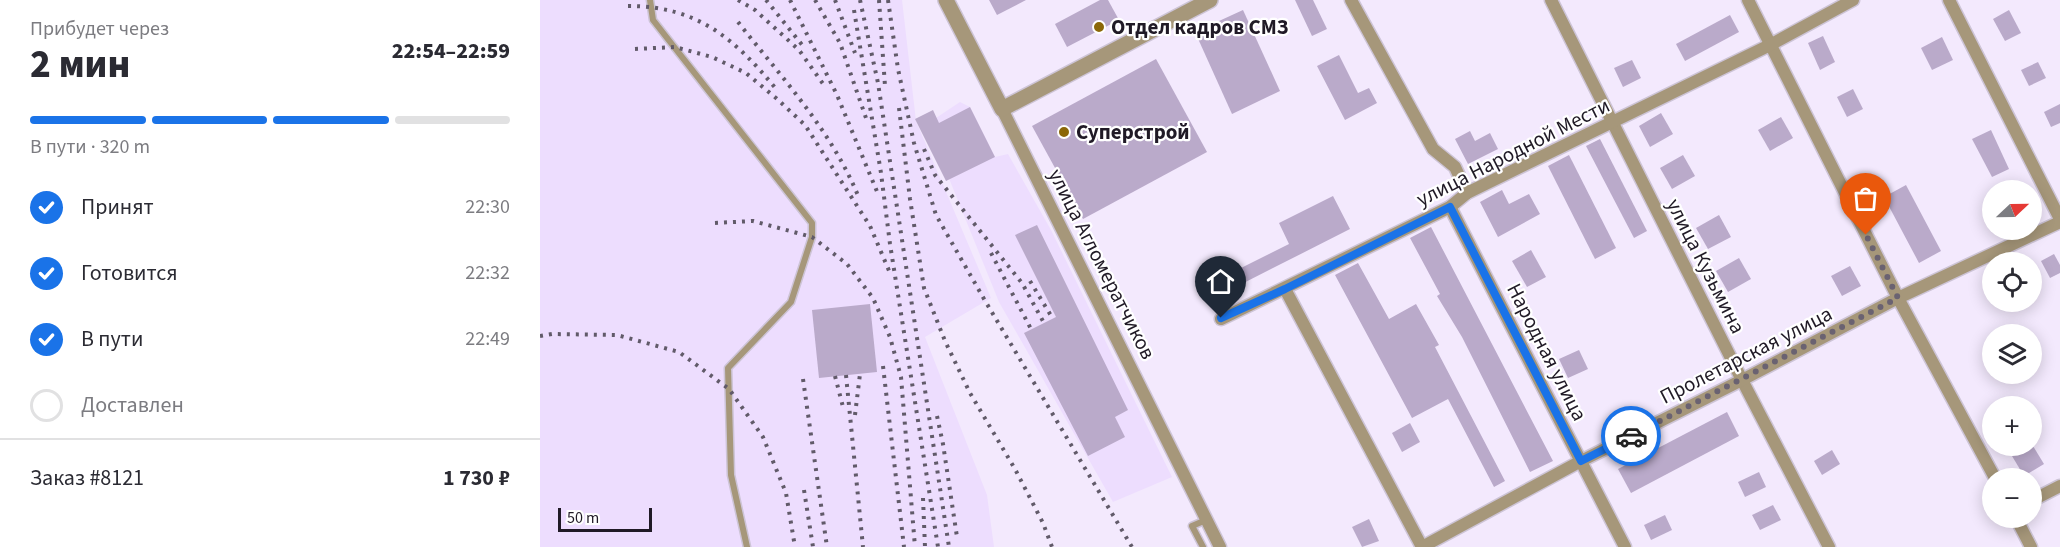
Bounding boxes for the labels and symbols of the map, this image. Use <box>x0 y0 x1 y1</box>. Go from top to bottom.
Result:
place label: Отдел кадров СМЗ <box>1111 12 1288 42</box>
marker: Отдел кадров СМЗ <box>1092 20 1106 34</box>
street label: улица Народной Мести <box>1411 90 1615 214</box>
place label: Суперстрой <box>1076 117 1190 147</box>
marker: Суперстрой <box>1057 125 1071 139</box>
street label: улица Агломератчиков <box>1041 163 1163 365</box>
pin <box>1840 173 1891 235</box>
north arrow <box>1982 180 2042 240</box>
street label: улица Кузьмина <box>1659 193 1753 339</box>
pin <box>1195 256 1246 318</box>
street label: Народная улица <box>1499 278 1595 426</box>
street label: Пролетарская улица <box>1655 299 1837 411</box>
courier <box>1601 406 1661 466</box>
scale bar <box>558 505 652 532</box>

